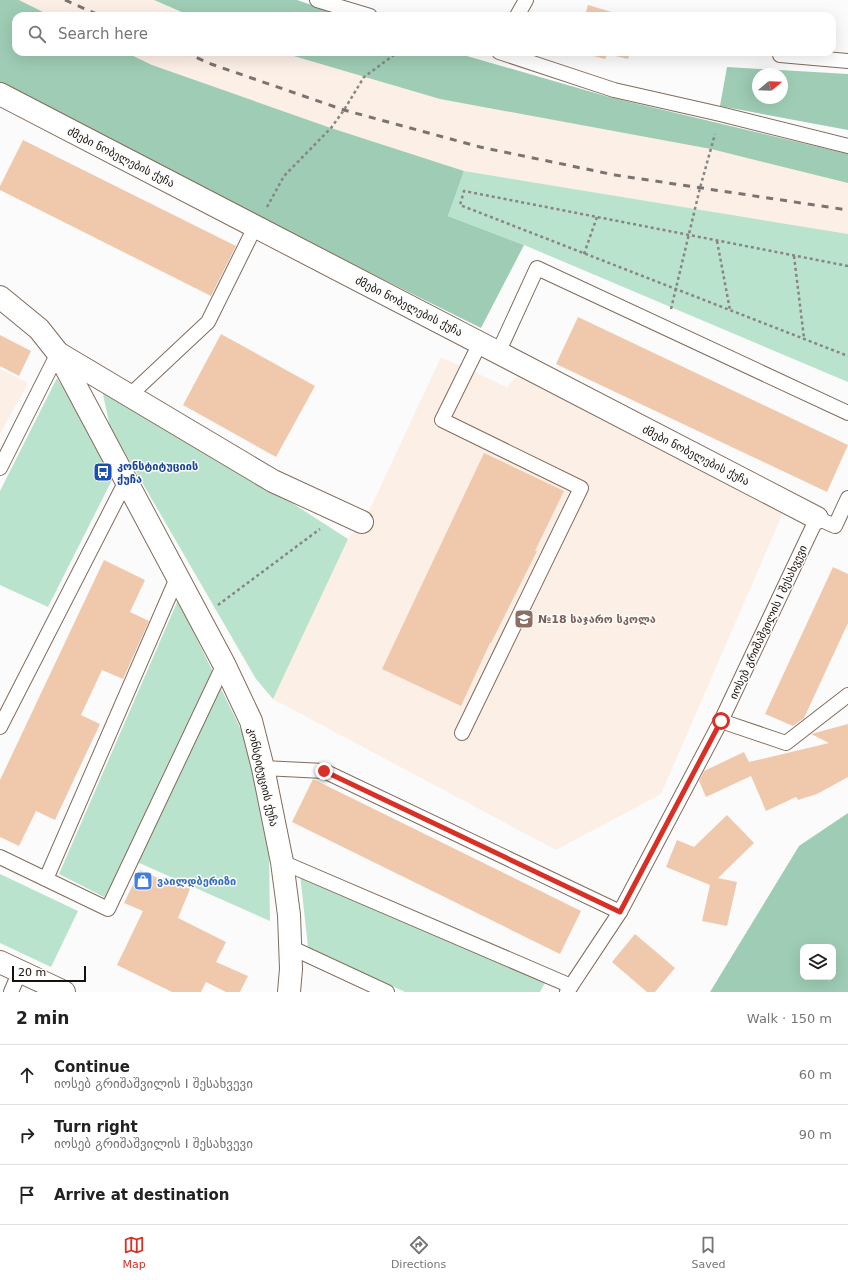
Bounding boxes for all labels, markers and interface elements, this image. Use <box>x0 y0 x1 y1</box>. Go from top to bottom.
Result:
search box <box>12 12 836 56</box>
icon: search <box>26 23 48 45</box>
text: Search here <box>58 25 148 43</box>
north arrow <box>752 68 788 104</box>
street label: ძმები ნობელების ქუჩა <box>65 125 177 190</box>
street label: ძმები ნობელების ქუჩა <box>353 274 465 339</box>
street label: ძმები ნობელების ქუჩა <box>640 423 752 488</box>
place label: კონსტიტუციის ქუჩა <box>117 460 198 486</box>
bus stop icon: კონსტიტუციის ქუჩა <box>92 461 114 483</box>
street label: იოსებ გრიშაშვილის I შესახვევი <box>727 543 810 701</box>
school or university icon: №18 საჯარო სკოლა <box>513 608 535 630</box>
place label: №18 საჯარო სკოლა <box>538 613 656 626</box>
route start <box>712 712 730 730</box>
street label: კონსტიტუციის ქუჩა <box>245 726 280 828</box>
route end <box>315 762 333 780</box>
shop icon: ვაილდბერიზი <box>132 870 154 892</box>
place label: ვაილდბერიზი <box>157 875 236 888</box>
map controls <box>800 944 836 980</box>
button: layers <box>800 944 836 980</box>
scale bar <box>12 964 86 983</box>
text: 20 m <box>18 966 46 979</box>
text: 2 min <box>16 1008 69 1028</box>
text: Walk · 150 m <box>747 1011 832 1026</box>
text: Continue <box>54 1058 130 1076</box>
icon: ahead <box>16 1064 38 1086</box>
text: 60 m <box>799 1067 832 1082</box>
text: იოსებ გრიშაშვილის I შესახვევი <box>54 1076 253 1091</box>
text: Turn right <box>54 1118 138 1136</box>
icon: right <box>16 1124 38 1146</box>
text: 90 m <box>799 1127 832 1142</box>
text: იოსებ გრიშაშვილის I შესახვევი <box>54 1136 253 1151</box>
icon: arrive <box>16 1184 38 1206</box>
text: Arrive at destination <box>54 1186 229 1204</box>
tab: Map <box>123 1234 146 1271</box>
tab: Directions <box>391 1234 446 1271</box>
tab: Saved <box>691 1234 725 1271</box>

